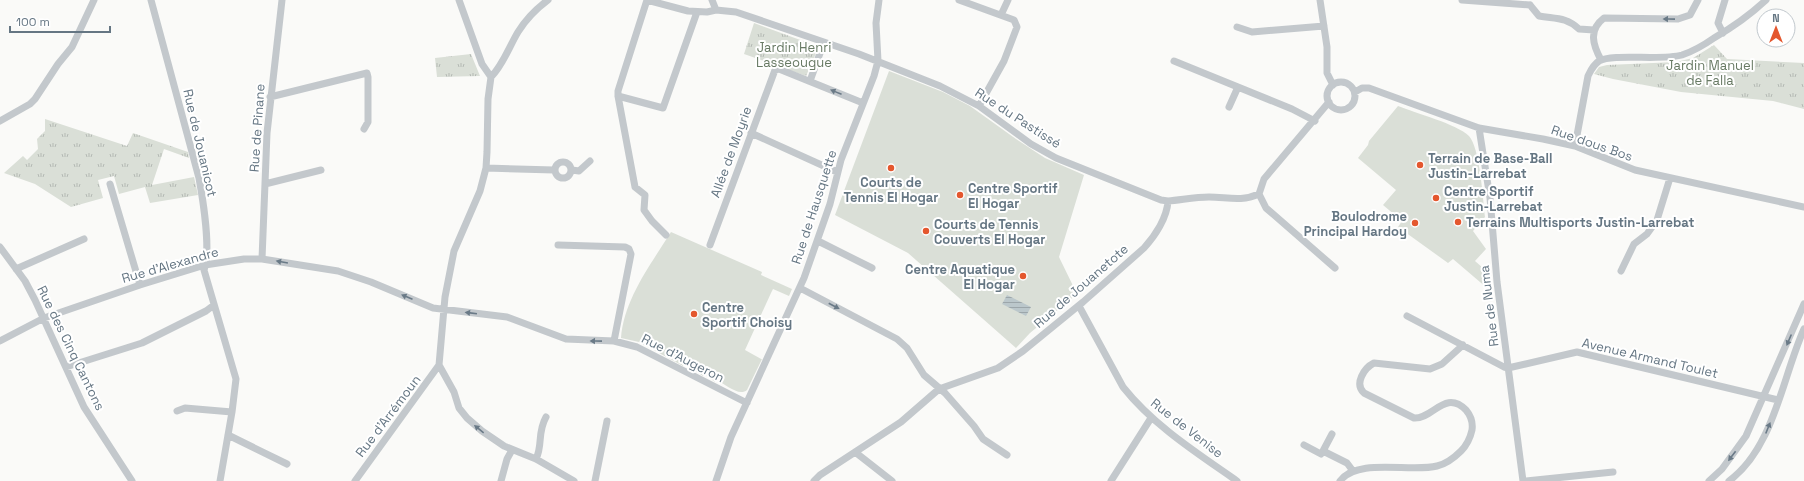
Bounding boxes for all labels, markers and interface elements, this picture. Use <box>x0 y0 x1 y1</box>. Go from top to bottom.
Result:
scale bar <box>10 8 110 34</box>
north arrow <box>1756 8 1796 48</box>
text: N <box>1772 11 1780 25</box>
text: 100 m <box>16 14 50 30</box>
one-way arrow <box>1662 16 1675 22</box>
park label: Jardin Henri Lasseougue <box>756 39 832 71</box>
park label: Jardin Manuel de Falla <box>1666 57 1754 89</box>
street label: Rue de Pinane <box>245 83 269 173</box>
street label: Rue du Pastissé <box>972 84 1064 152</box>
street label: Rue de Jouanicot <box>179 87 221 199</box>
one-way arrow <box>830 88 842 94</box>
street label: Allée de Moyrie <box>707 104 755 200</box>
street label: Rue dous Bos <box>1549 121 1635 165</box>
street label: Rue de Hausquette <box>788 148 840 266</box>
place label: Terrain de Base-Ball Justin-Larrebat <box>1428 150 1553 182</box>
marker: Terrain de Base-Ball Justin-Larrebat <box>1415 160 1425 170</box>
marker: Courts de Tennis El Hogar <box>886 163 896 173</box>
place label: Courts de Tennis El Hogar <box>844 174 938 206</box>
place label: Centre Sportif El Hogar <box>968 180 1058 212</box>
place label: Centre Sportif Justin-Larrebat <box>1444 183 1543 215</box>
marker: Centre Sportif El Hogar <box>955 190 965 200</box>
marker: Centre Sportif Justin-Larrebat <box>1431 193 1441 203</box>
place label: Boulodrome Principal Hardoy <box>1304 208 1407 240</box>
place label: Terrains Multisports Justin-Larrebat <box>1466 214 1694 231</box>
place label: Courts de Tennis Couverts El Hogar <box>934 216 1045 248</box>
marker: Terrains Multisports Justin-Larrebat <box>1453 217 1463 227</box>
marker: Boulodrome Principal Hardoy <box>1410 218 1420 228</box>
marker: Courts de Tennis Couverts El Hogar <box>921 226 931 236</box>
street label: Rue de Jouanetote <box>1030 240 1132 332</box>
street label: Rue d'Alexandre <box>120 243 220 287</box>
one-way arrow <box>276 259 288 265</box>
place label: Centre Aquatique El Hogar <box>905 261 1015 293</box>
street label: Rue de Numa <box>1476 264 1502 348</box>
marker: Centre Aquatique El Hogar <box>1018 271 1028 281</box>
street label: Rue des Cinq Cantons <box>33 283 109 413</box>
one-way arrow <box>401 294 412 300</box>
place label: Centre Sportif Choisy <box>702 299 792 331</box>
one-way arrow <box>829 303 840 310</box>
one-way arrow <box>465 309 477 316</box>
marker: Centre Sportif Choisy <box>689 309 699 319</box>
street label: Rue d'Augeron <box>639 330 727 386</box>
street label: Avenue Armand Toulet <box>1580 334 1720 382</box>
one-way arrow <box>1786 335 1792 346</box>
one-way arrow <box>590 337 602 344</box>
street label: Rue d'Arrémoun <box>352 372 424 460</box>
street label: Rue de Venise <box>1147 394 1227 462</box>
one-way arrow <box>1765 422 1771 434</box>
one-way arrow <box>474 424 484 433</box>
one-way arrow <box>1727 451 1736 462</box>

